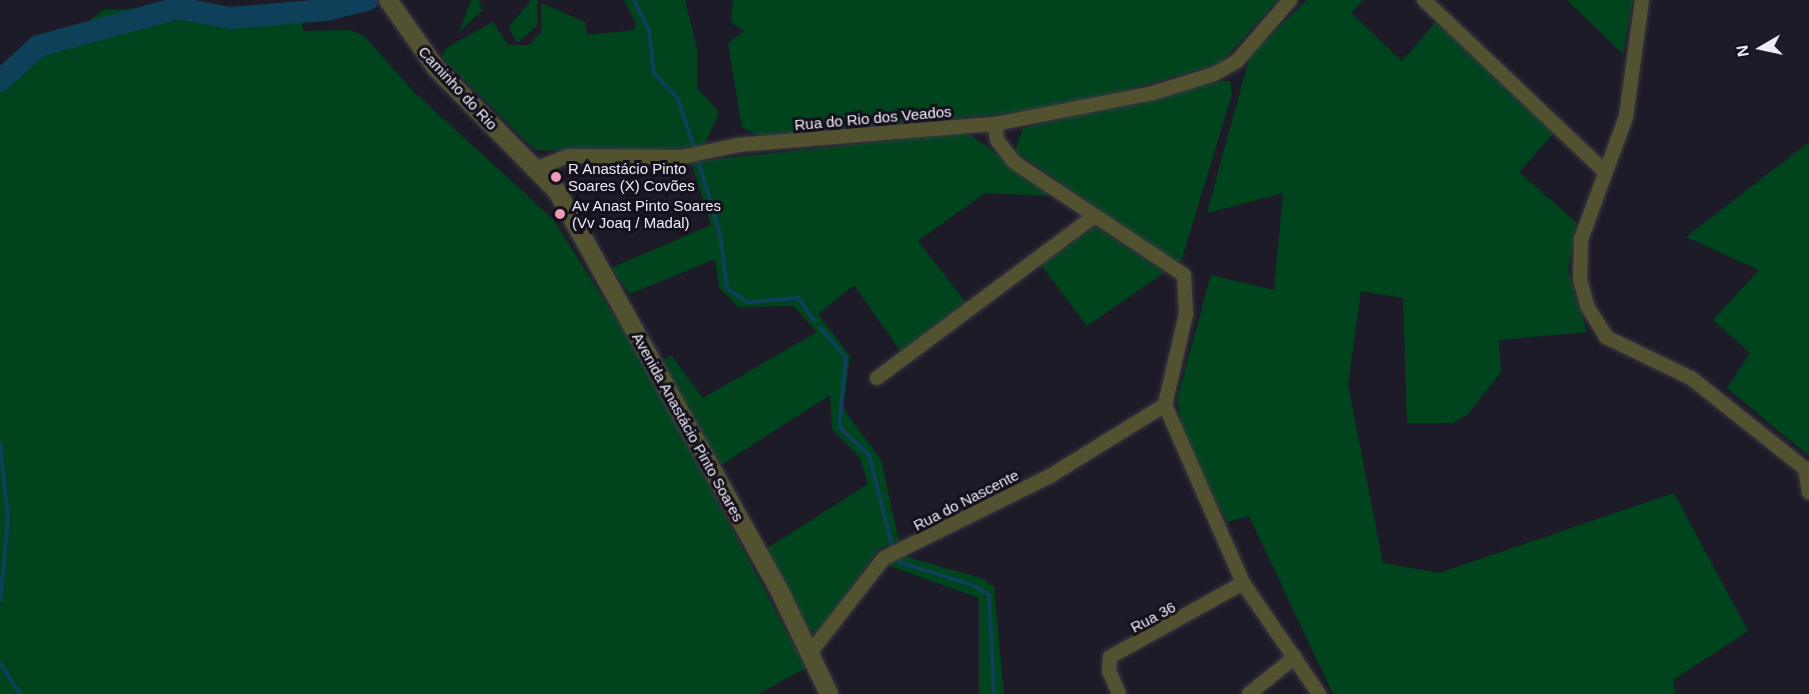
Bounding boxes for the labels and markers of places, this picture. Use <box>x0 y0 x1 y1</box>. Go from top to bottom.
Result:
place label: R Anastácio Pinto Soares (X) Covões <box>568 159 695 194</box>
marker: R Anastácio Pinto Soares (X) Covões <box>549 170 563 184</box>
place label: Av Anast Pinto Soares (Vv Joaq / Madal) <box>572 196 722 231</box>
marker: Av Anast Pinto Soares (Vv Joaq / Madal) <box>553 207 567 221</box>

